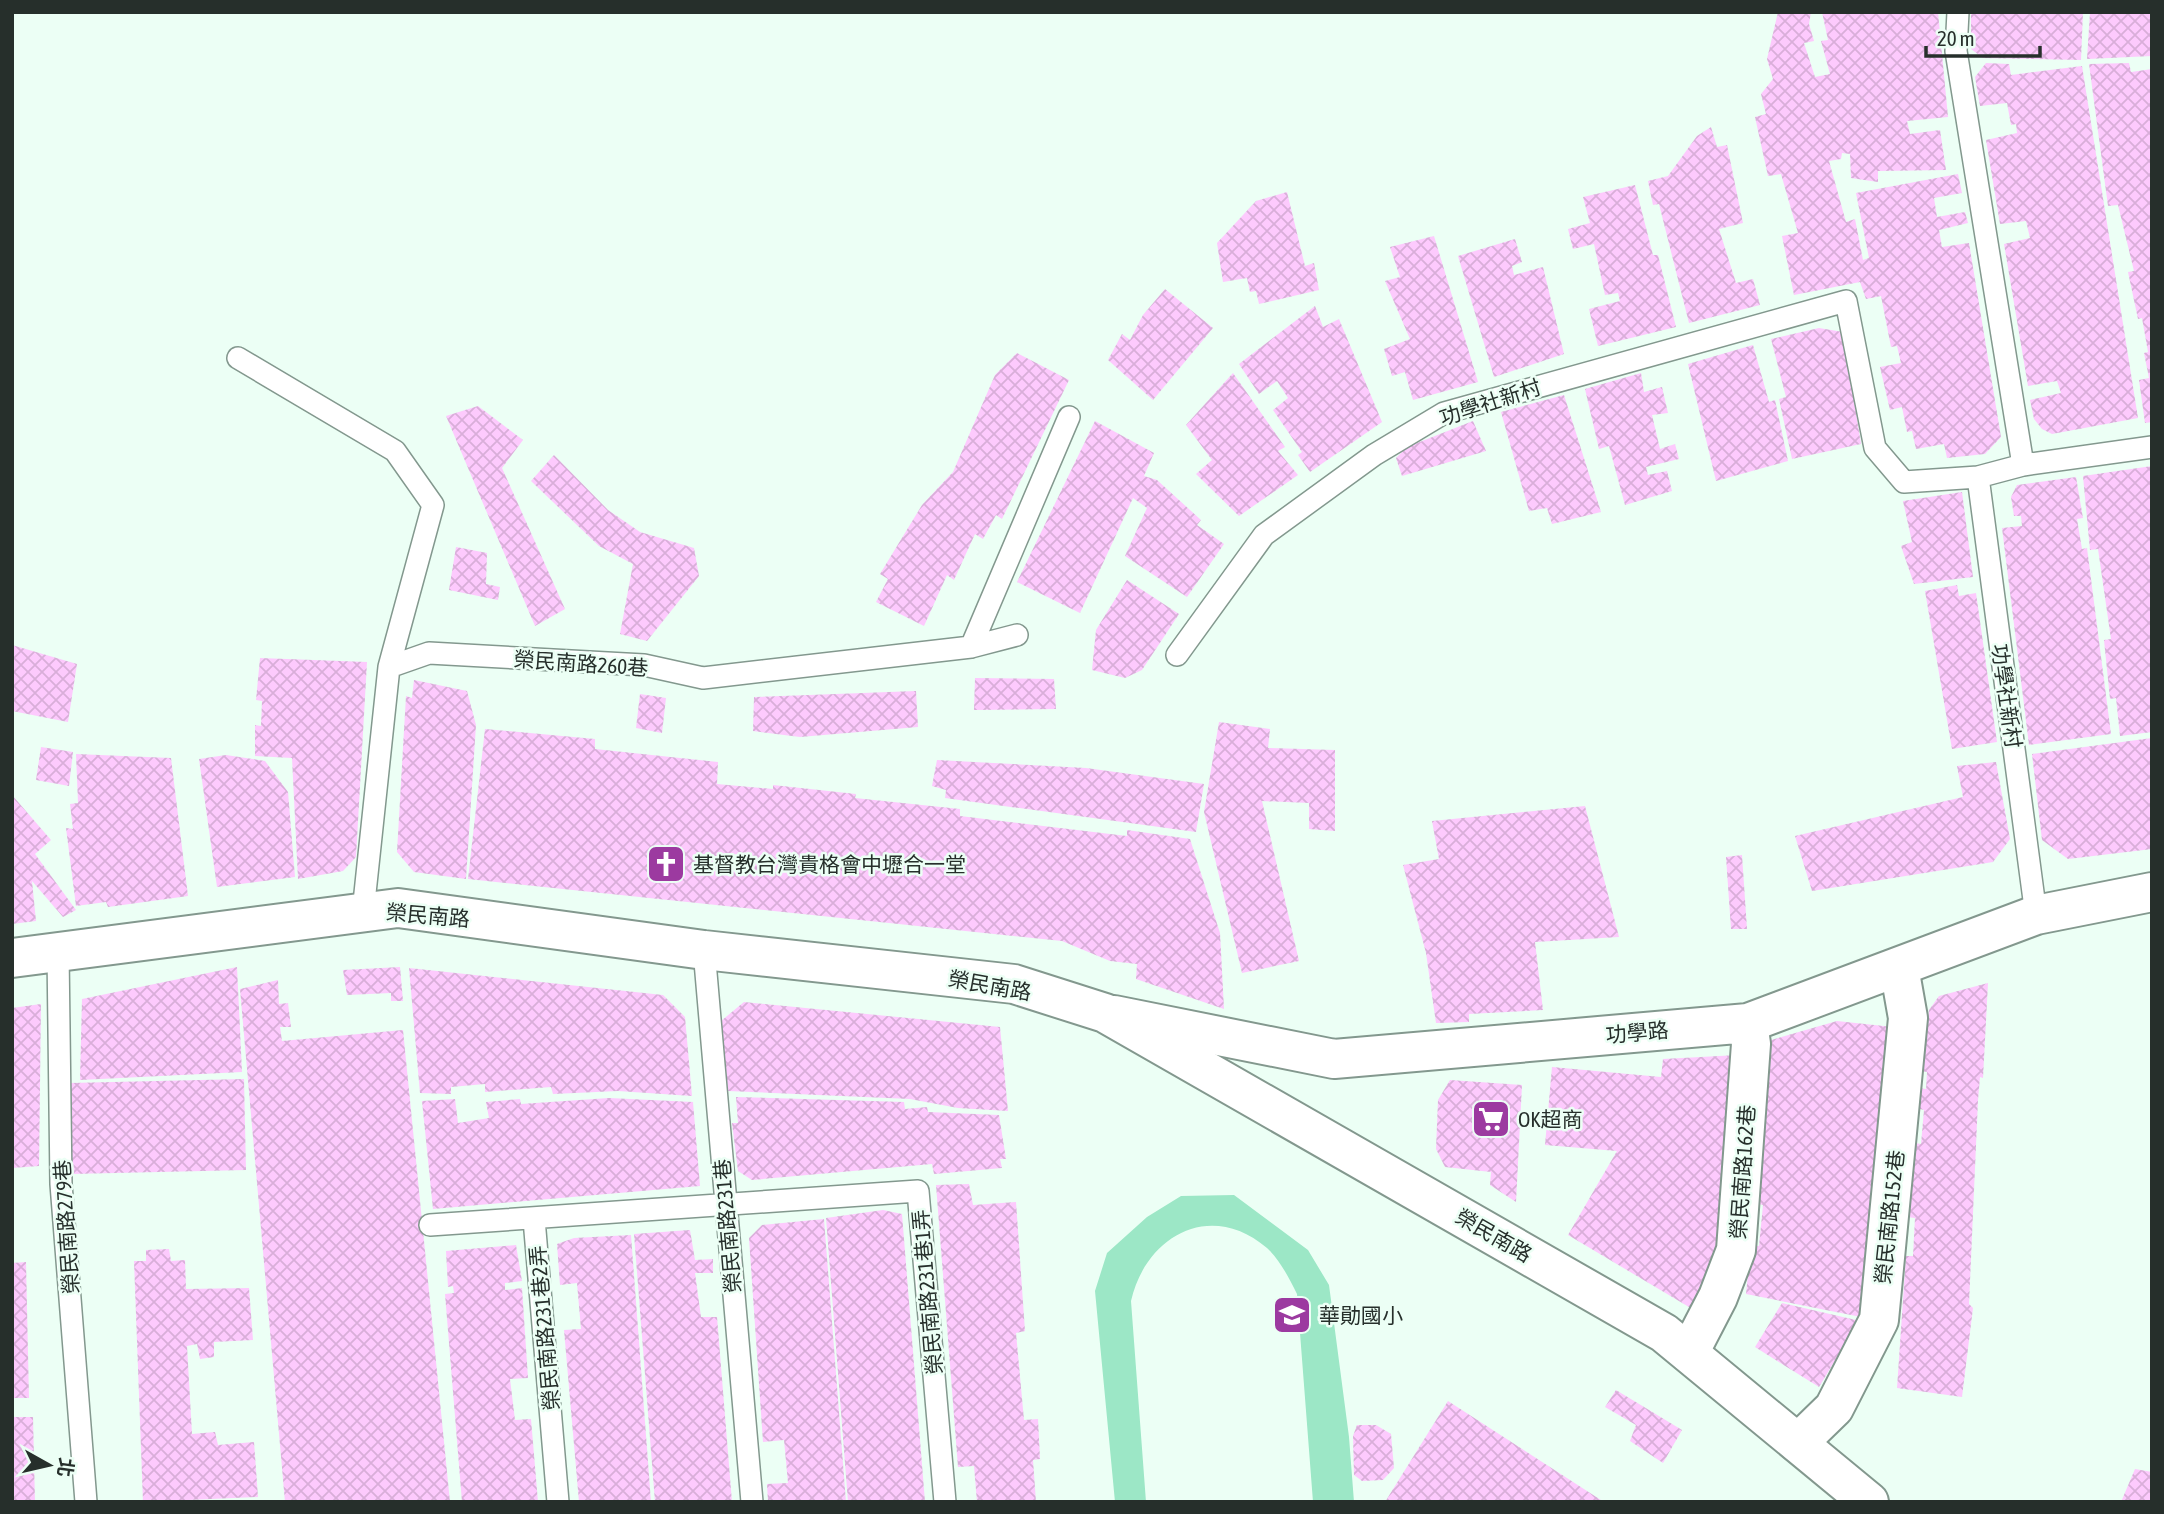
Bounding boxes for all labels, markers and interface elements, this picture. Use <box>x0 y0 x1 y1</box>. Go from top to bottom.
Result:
scale bar <box>1926 14 2040 58</box>
text: 20 m <box>1937 26 1975 50</box>
street label: 功學社新村 <box>1436 374 1544 430</box>
street label: 功學社新村 <box>1988 642 2026 750</box>
street label: 榮民南路260巷 <box>513 646 649 680</box>
church icon: 基督教台灣貴格會中壢合一堂 <box>645 843 687 885</box>
place label: 基督教台灣貴格會中壢合一堂 <box>693 852 966 876</box>
street label: 榮民南路 <box>385 899 471 931</box>
street label: 榮民南路 <box>947 966 1033 1004</box>
street label: 功學路 <box>1605 1017 1669 1047</box>
supermarket icon: OK超商 <box>1470 1098 1512 1140</box>
street label: 榮民南路162巷 <box>1725 1104 1759 1240</box>
place label: OK超商 <box>1518 1107 1583 1131</box>
street label: 榮民南路152巷 <box>1870 1149 1908 1285</box>
street label: 榮民南路231巷 <box>709 1158 745 1294</box>
street label: 榮民南路279巷 <box>49 1159 83 1295</box>
street label: 榮民南路 <box>1452 1204 1536 1266</box>
street label: 榮民南路231巷1弄 <box>908 1209 946 1375</box>
street label: 榮民南路231巷2弄 <box>525 1245 563 1411</box>
school or university icon: 華勛國小 <box>1271 1294 1313 1336</box>
place label: 華勛國小 <box>1319 1303 1403 1327</box>
north arrow <box>14 1430 84 1500</box>
text: 北 <box>54 1456 78 1478</box>

